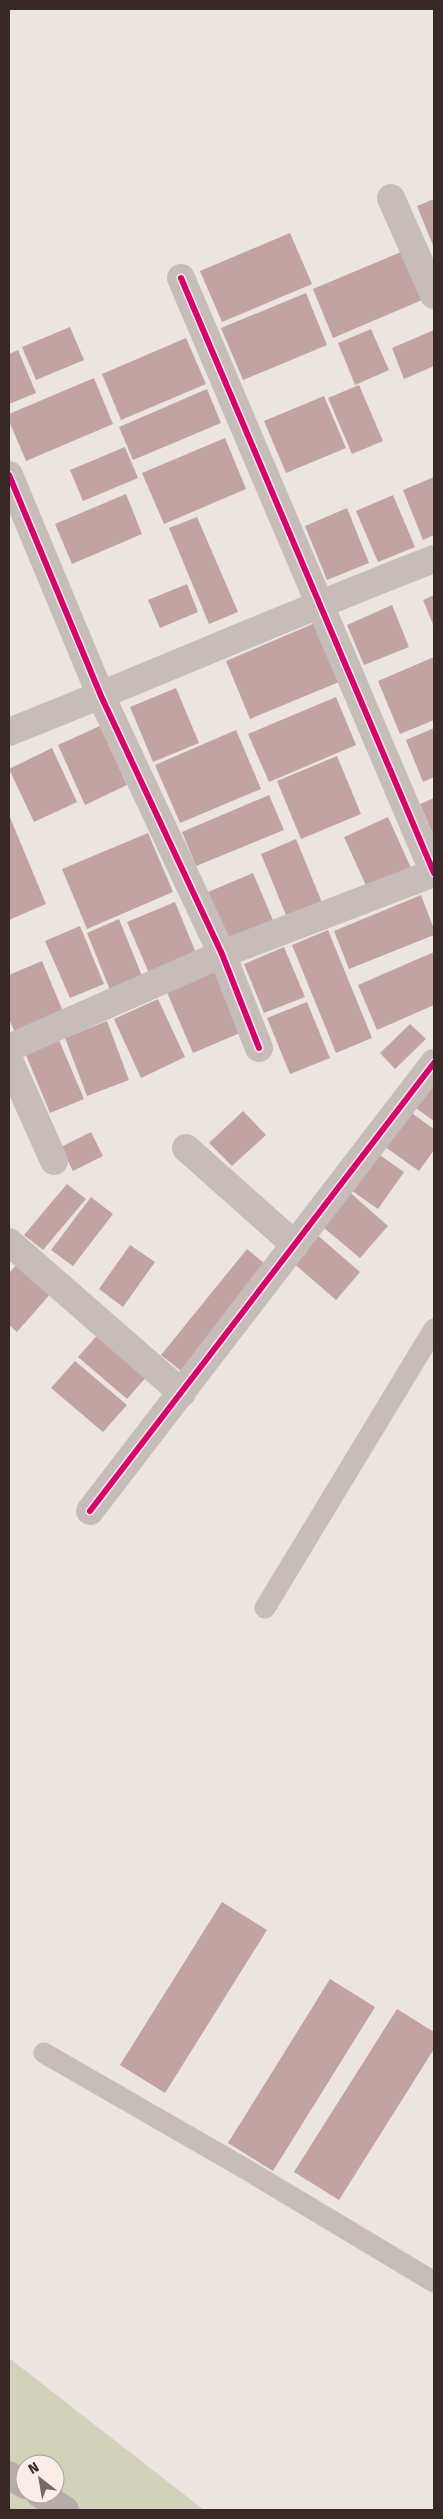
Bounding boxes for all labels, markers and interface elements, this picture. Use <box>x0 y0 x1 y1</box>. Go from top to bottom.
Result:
north arrow <box>15 2454 65 2504</box>
text: N <box>25 2459 42 2478</box>

